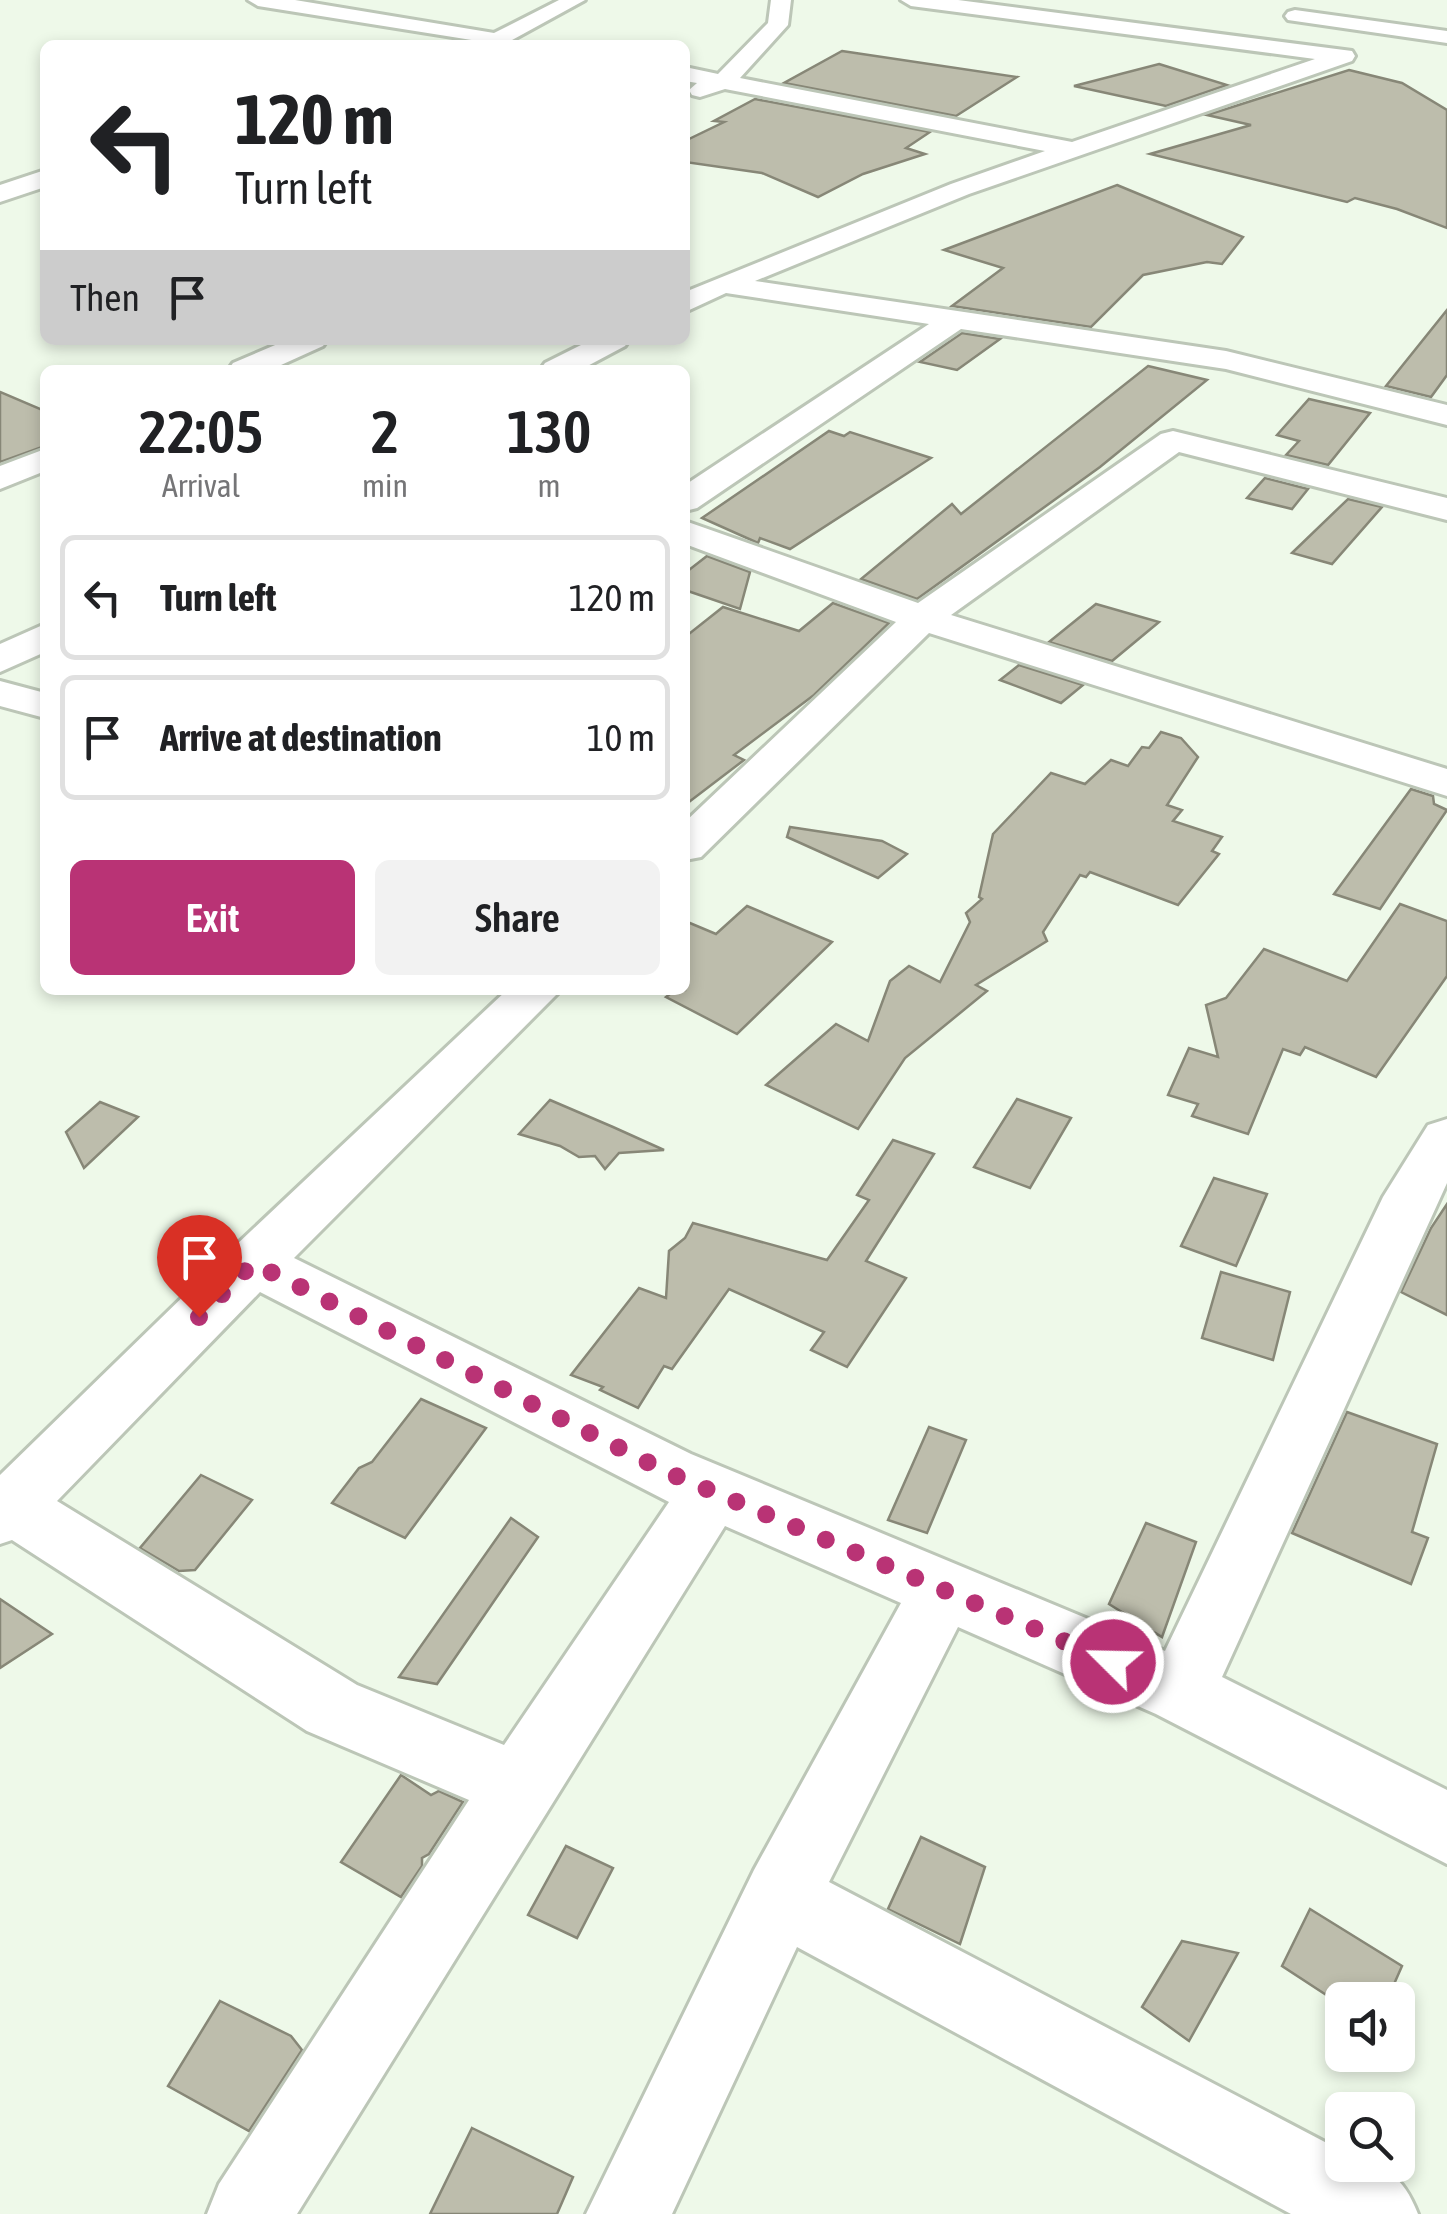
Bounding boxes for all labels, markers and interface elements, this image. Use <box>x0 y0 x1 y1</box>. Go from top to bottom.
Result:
text: 120 m <box>235 79 394 159</box>
icon: left <box>70 80 200 210</box>
text: Turn left <box>235 162 373 214</box>
icon: arrive <box>160 270 215 325</box>
text: Then <box>70 276 140 319</box>
text: 22:05 <box>139 397 263 466</box>
text: 2 <box>371 397 399 466</box>
text: 130 <box>507 397 591 466</box>
text: Arrival <box>162 467 240 504</box>
text: min <box>362 467 408 504</box>
text: m <box>537 467 561 504</box>
icon: left <box>75 570 130 625</box>
text: Turn left <box>160 576 276 619</box>
text: 120 m <box>569 576 655 619</box>
icon: arrive <box>75 710 130 765</box>
text: Arrive at destination <box>160 716 442 759</box>
text: 10 m <box>587 716 655 759</box>
button: Exit <box>70 860 355 975</box>
button: Share <box>375 860 660 975</box>
pin <box>157 1215 242 1318</box>
icon: arrive <box>172 1230 227 1285</box>
position arrow <box>1061 1610 1165 1714</box>
map controls <box>1325 1982 1415 2182</box>
button: sound <box>1325 1982 1415 2072</box>
button: search <box>1325 2092 1415 2182</box>

